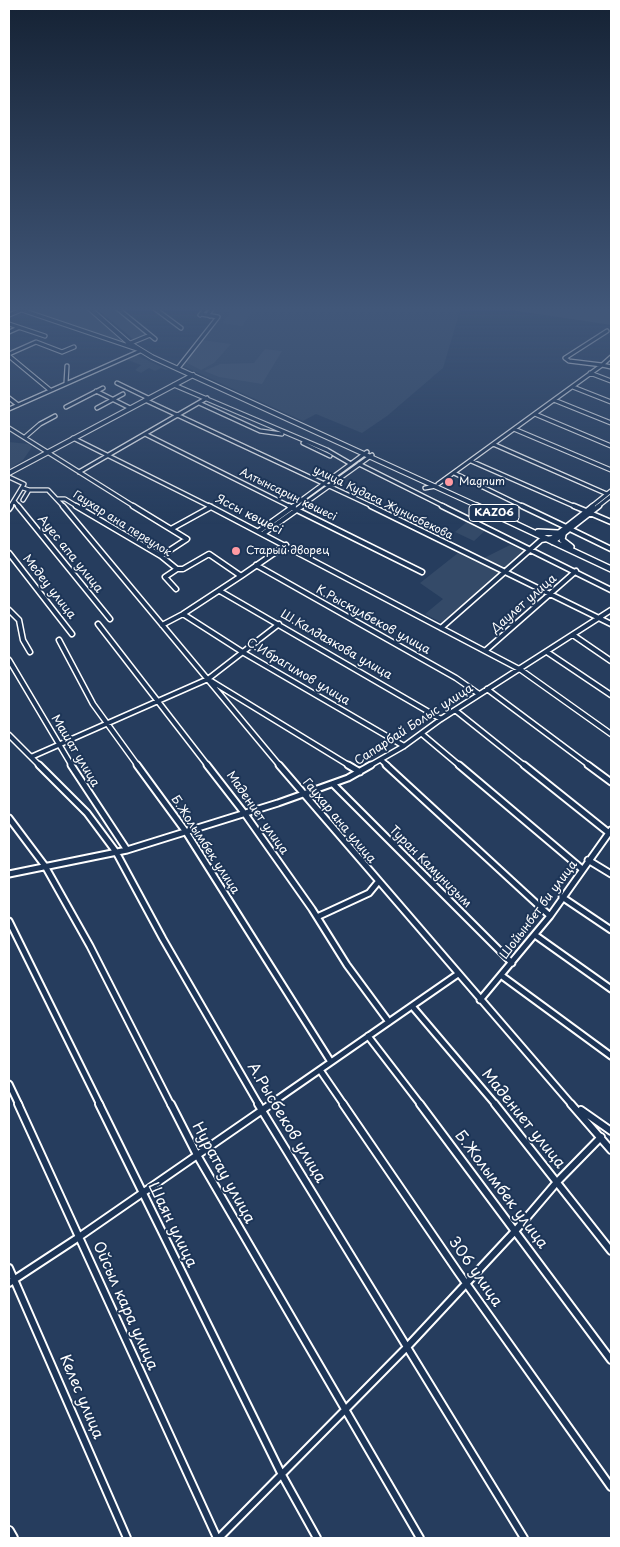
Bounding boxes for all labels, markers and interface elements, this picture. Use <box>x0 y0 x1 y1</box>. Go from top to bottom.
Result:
street label: улица Кудаса Жунисбекова <box>311 463 455 543</box>
street label: Алтынсарин көшесі <box>237 466 339 524</box>
place label: Magnum <box>459 475 505 489</box>
marker: Magnum <box>443 476 455 488</box>
street label: Гаухар ана переулок <box>70 488 174 560</box>
street label: Яссы көшесі <box>213 492 285 538</box>
road number: KАZ06 <box>469 504 519 522</box>
street label: Ауес апа улица <box>34 512 106 596</box>
place label: Старый дворец <box>246 544 329 558</box>
marker: Старый дворец <box>230 545 242 557</box>
street label: Медеу улица <box>19 552 79 622</box>
street label: Даулет улица <box>488 572 560 636</box>
street label: К.Рыскулбеков улица <box>313 583 433 657</box>
street label: Ш.Калдаякова улица <box>278 607 394 683</box>
street label: С.Ибрагимов улица <box>244 635 352 709</box>
street label: Сапарбай Болыс улица <box>352 681 476 769</box>
street label: Машат улица <box>48 712 102 790</box>
street label: Мадениет улица <box>223 769 291 857</box>
street label: Гаухар ана улица <box>299 776 379 866</box>
street label: Б.Жолымбек улица <box>168 793 242 897</box>
street label: Туран Камунизым <box>386 823 474 911</box>
street label: Шойынбет би улица <box>497 858 581 962</box>
street label: А.Рысбеков улица <box>243 1060 329 1186</box>
street label: Мадениет улица <box>477 1066 569 1172</box>
street label: Нуратау улица <box>188 1119 258 1227</box>
street label: Б.Жолымбек улица <box>451 1127 551 1253</box>
street label: Шаян улица <box>144 1179 200 1271</box>
street label: 306 улица <box>444 1234 506 1310</box>
street label: Ойсыл кара улица <box>89 1239 161 1373</box>
street label: Келес улица <box>55 1352 107 1442</box>

